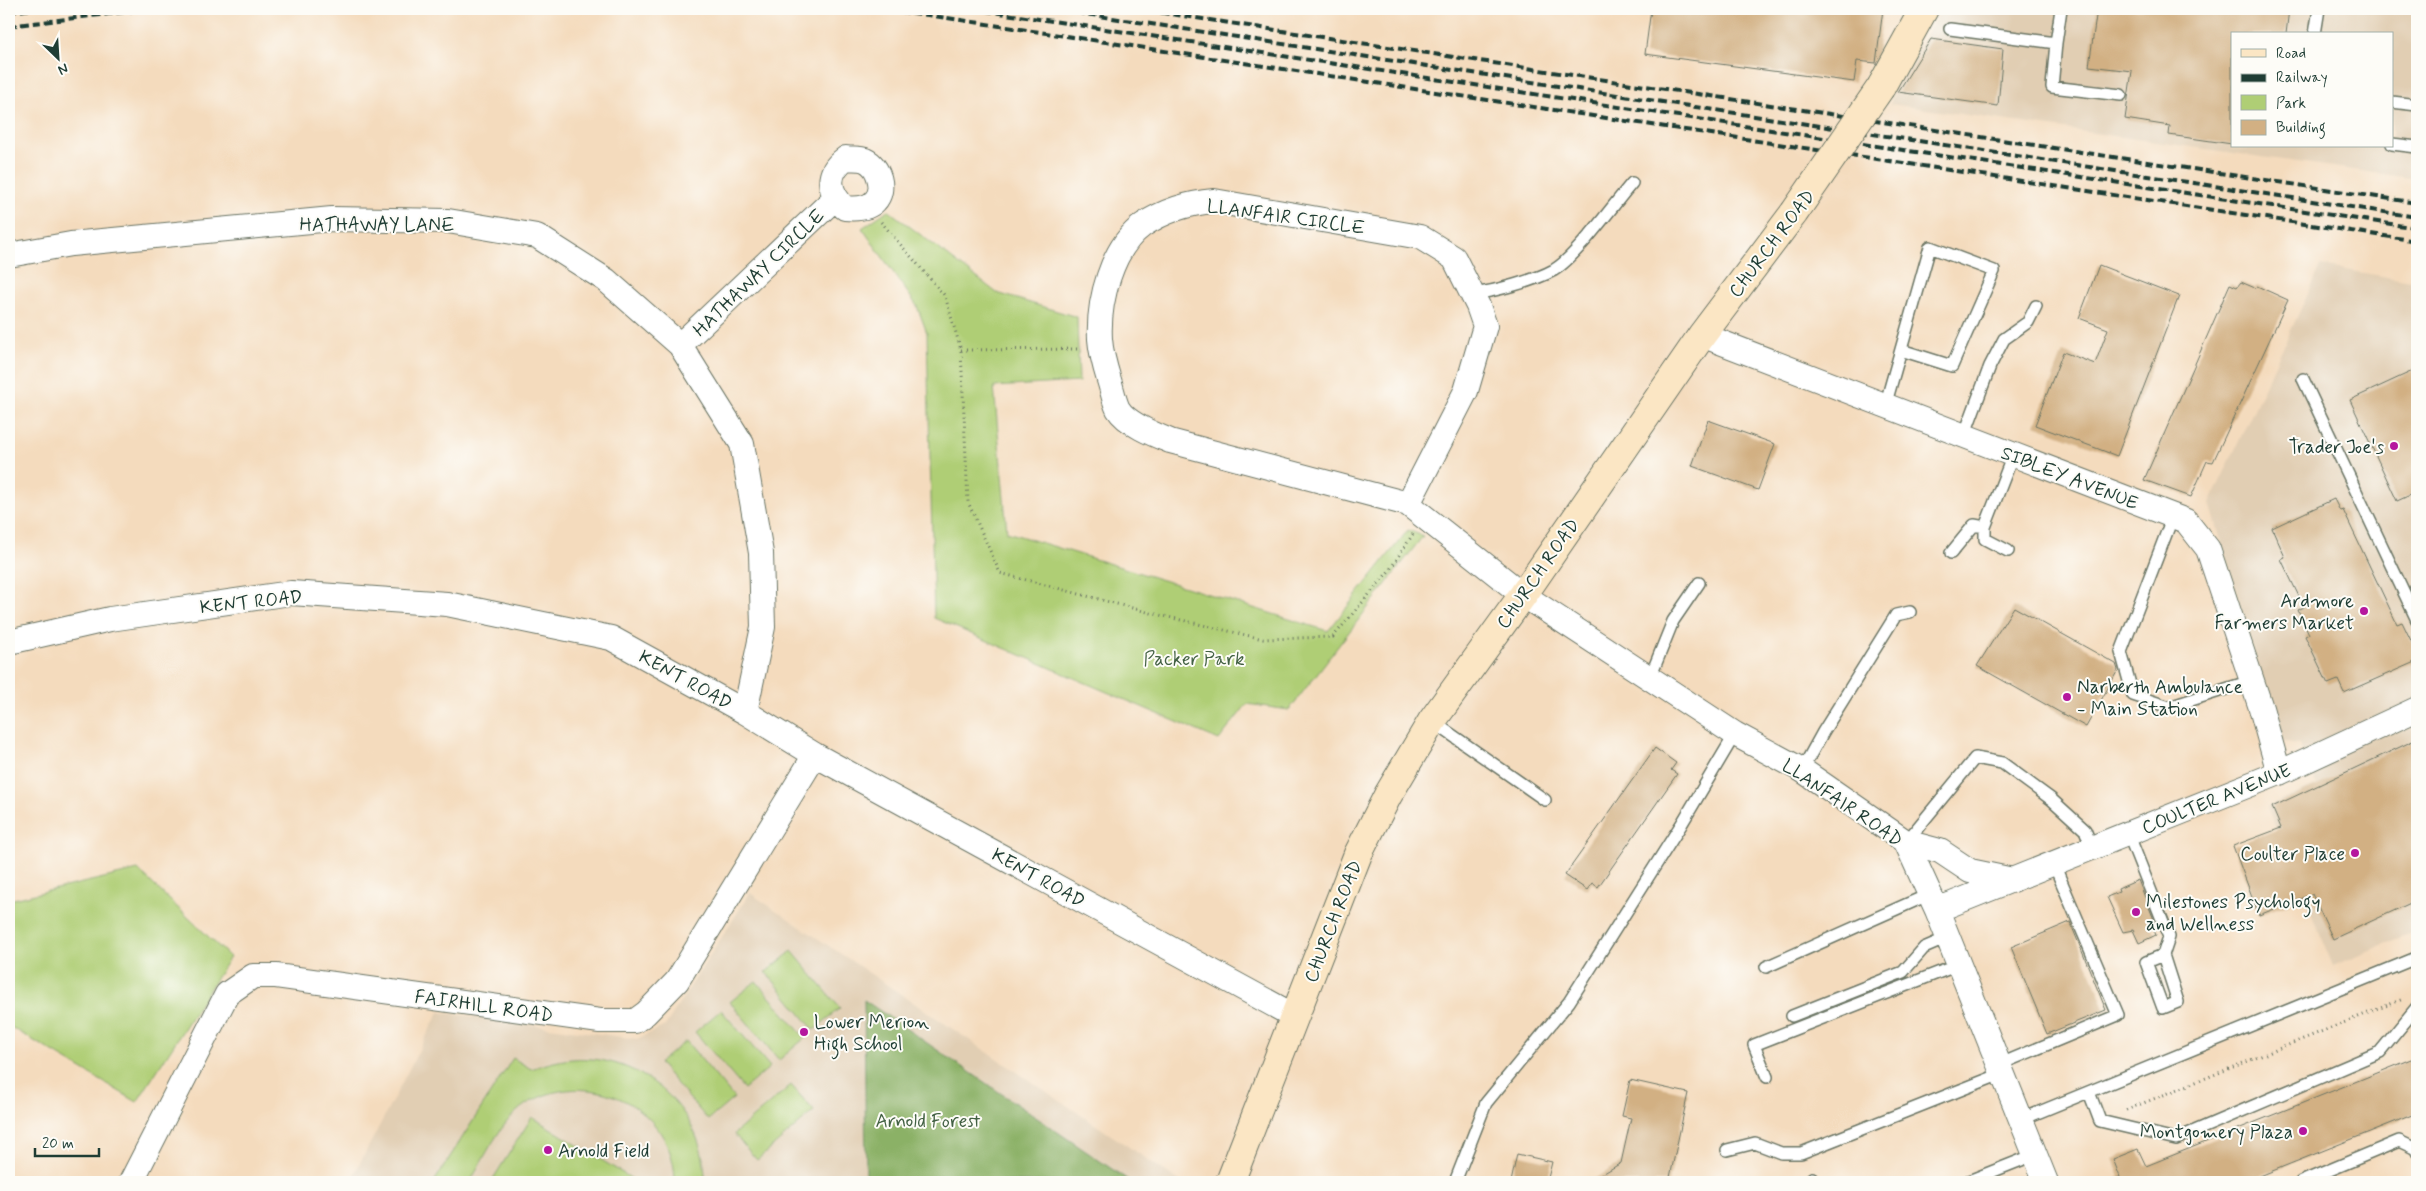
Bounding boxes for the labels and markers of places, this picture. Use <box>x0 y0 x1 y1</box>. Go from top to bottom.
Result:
place label: Trader Joe's <box>2289 435 2385 460</box>
marker: Trader Joe's <box>2388 440 2400 452</box>
place label: Ardmore Farmers Market <box>2215 589 2354 636</box>
marker: Ardmore Farmers Market <box>2358 605 2370 617</box>
place label: Narberth Ambulance - Main Station <box>2077 675 2243 722</box>
marker: Narberth Ambulance - Main Station <box>2061 691 2073 703</box>
place label: Coulter Place <box>2240 842 2345 867</box>
marker: Coulter Place <box>2349 847 2361 859</box>
place label: Milestones Psychology and Wellness <box>2146 890 2321 937</box>
marker: Milestones Psychology and Wellness <box>2130 906 2142 918</box>
place label: Lower Merion High School <box>814 1010 929 1060</box>
marker: Lower Merion High School <box>798 1026 810 1038</box>
place label: Montgomery Plaza <box>2140 1120 2293 1146</box>
marker: Montgomery Plaza <box>2297 1125 2309 1137</box>
place label: Arnold Field <box>558 1139 650 1164</box>
marker: Arnold Field <box>542 1144 554 1156</box>

